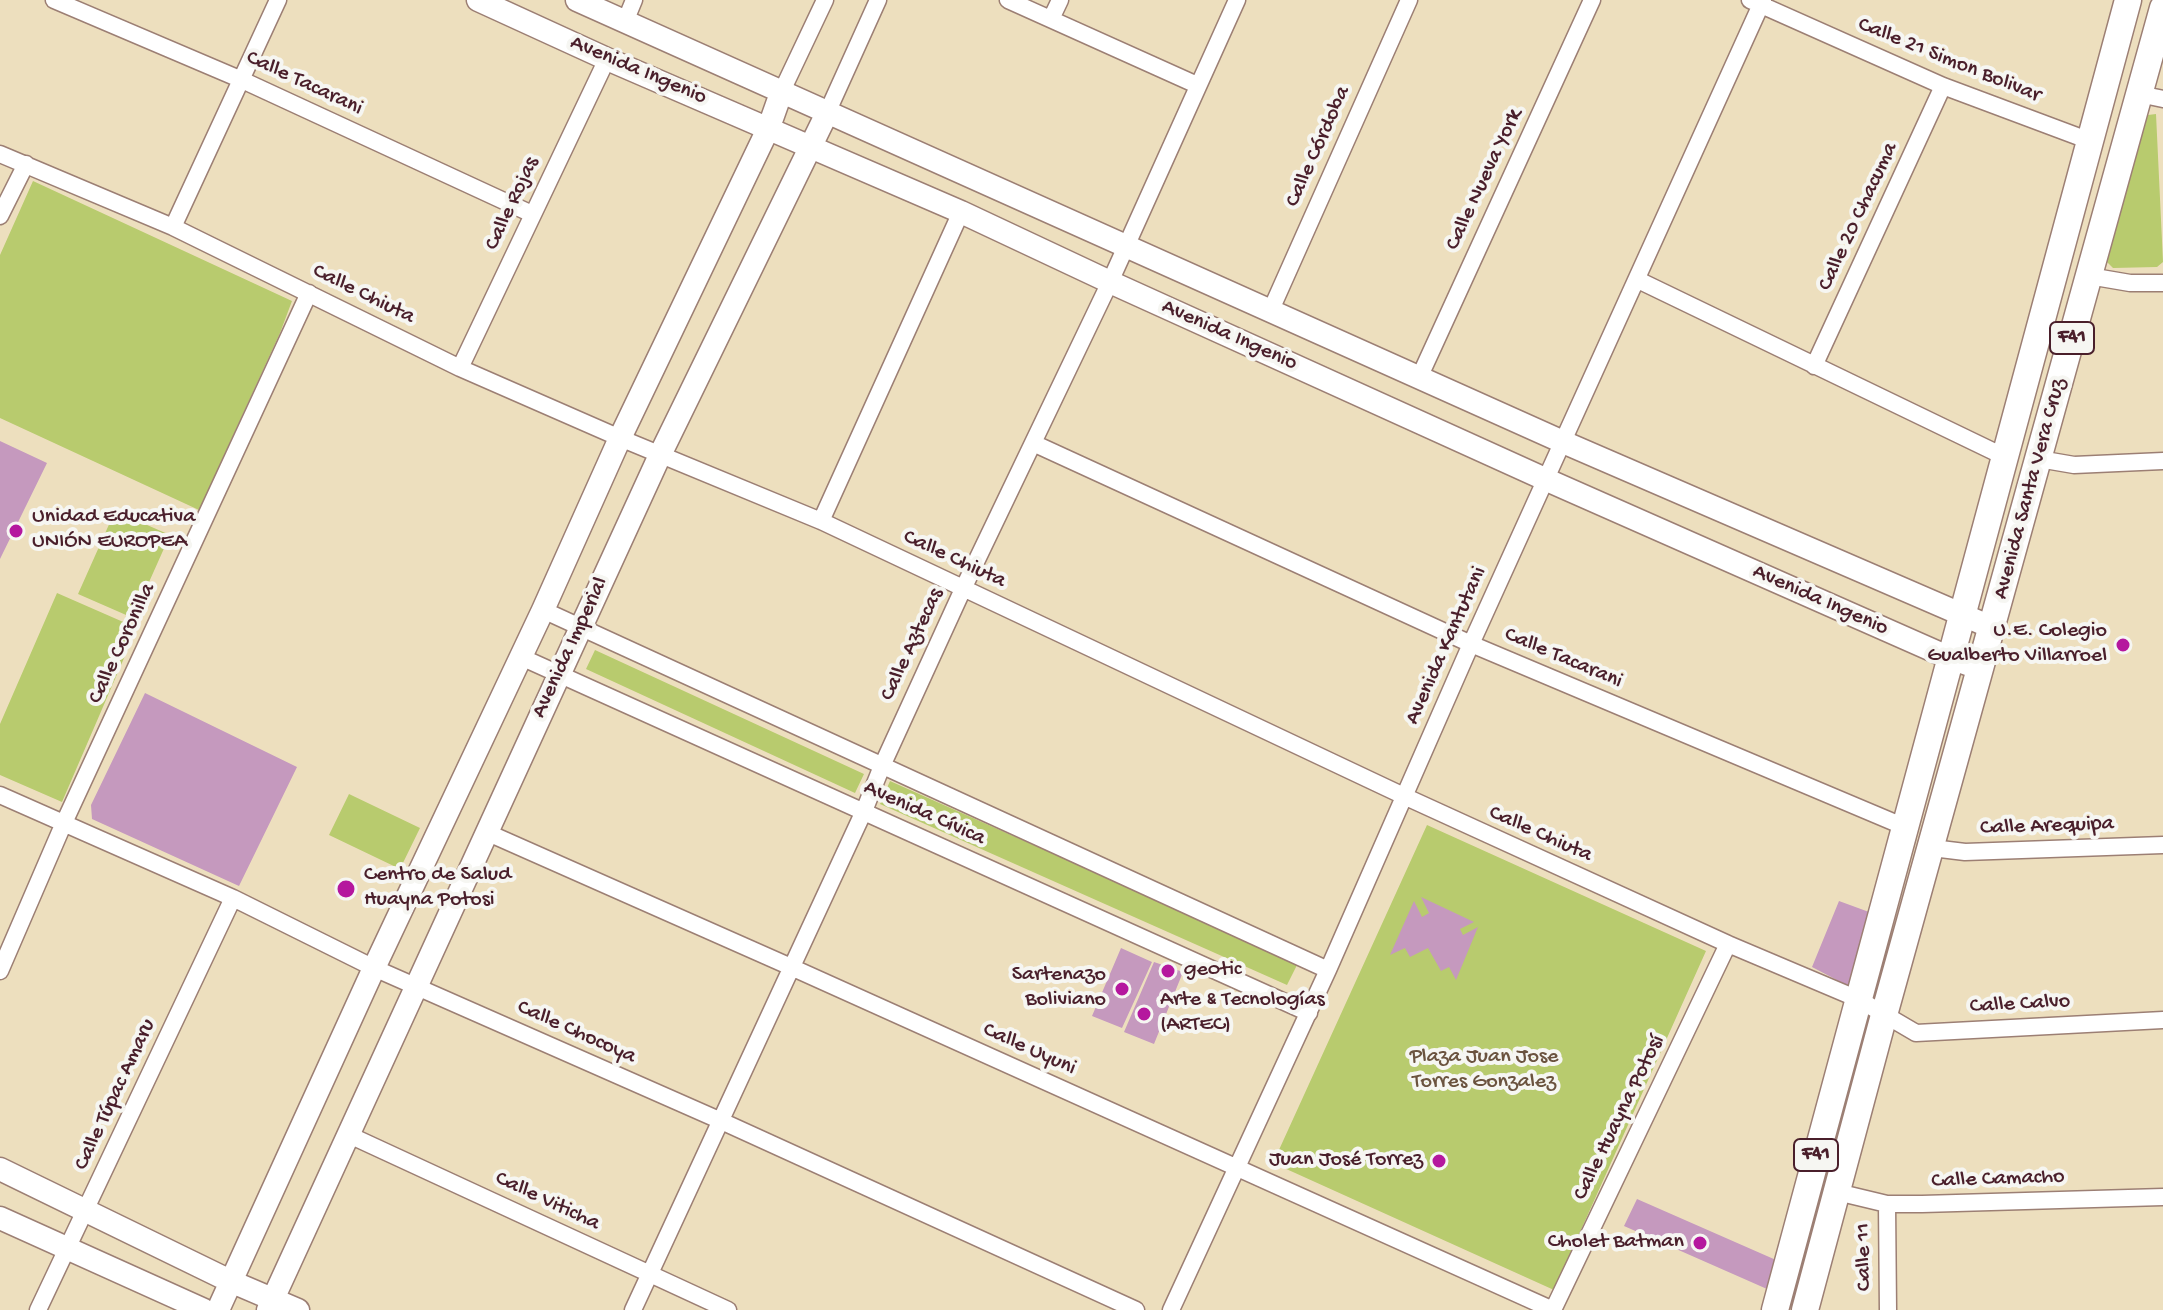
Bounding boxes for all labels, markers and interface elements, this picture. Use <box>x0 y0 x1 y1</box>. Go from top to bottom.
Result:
street label: Calle 21 Simon Bolivar <box>1854 12 2044 110</box>
street label: Avenida Ingenio <box>566 30 710 112</box>
street label: Calle Tacarani <box>241 45 367 123</box>
street label: Calle Córdoba <box>1281 82 1357 212</box>
street label: Calle Nueva York <box>1441 105 1529 255</box>
street label: Calle 20 Chacuma <box>1813 139 1905 295</box>
street label: Calle Rojas <box>480 153 546 255</box>
street label: Calle Chiuta <box>308 259 418 331</box>
street label: Avenida Ingenio <box>1157 294 1301 378</box>
road number: F41 <box>2050 322 2094 354</box>
street label: Avenida Santa Vera Cruz <box>1989 376 2073 602</box>
place label: Unidad Educativa UNIÓN EUROPEA <box>32 505 195 556</box>
marker: Unidad Educativa UNIÓN EUROPEA <box>7 522 25 540</box>
street label: Calle Chiuta <box>898 525 1010 595</box>
street label: Avenida Ingenio <box>1748 559 1892 643</box>
street label: Avenida Kantutani <box>1400 563 1494 729</box>
street label: Avenida Imperial <box>527 573 615 723</box>
street label: Calle Coronilla <box>84 579 162 709</box>
street label: Calle Aztecas <box>875 585 951 705</box>
place label: U.E. Colegio Gualberto Villarroel <box>1927 619 2107 670</box>
street label: Calle Tacarani <box>1500 622 1626 696</box>
marker: U.E. Colegio Gualberto Villarroel <box>2114 636 2132 654</box>
street label: Avenida Cívica <box>859 775 989 853</box>
street label: Calle Chiuta <box>1484 800 1596 870</box>
street label: Calle Arequipa <box>1980 811 2114 843</box>
place label: Centro de Salud Huayna Potosi <box>364 863 511 914</box>
marker: Centro de Salud Huayna Potosi <box>335 878 357 900</box>
place label: ge0tic <box>1184 958 1242 984</box>
marker: ge0tic <box>1159 962 1177 980</box>
place label: Sartenazo Boliviano <box>1012 963 1106 1014</box>
marker: Sartenazo Boliviano <box>1113 980 1131 998</box>
place label: Arte & Tecnologías (ARTEC) <box>1160 988 1325 1040</box>
street label: Calle Calvo <box>1969 989 2071 1021</box>
street label: Calle Chocoya <box>512 995 640 1071</box>
marker: Arte & Tecnologías (ARTEC) <box>1135 1005 1153 1023</box>
street label: Calle Túpac Amaru <box>69 1015 163 1175</box>
street label: Calle Uyuni <box>978 1018 1080 1082</box>
street label: Calle Huayna Potosí <box>1568 1031 1672 1205</box>
park label: Plaza Juan Jose Torres Gonzalez <box>1410 1045 1558 1096</box>
road number: F41 <box>1794 1139 1838 1171</box>
place label: Juan José Torrez <box>1269 1148 1423 1174</box>
marker: Juan José Torrez <box>1430 1152 1448 1170</box>
street label: Calle Camacho <box>1931 1164 2065 1196</box>
street label: Calle Viticha <box>490 1166 604 1238</box>
street label: Calle 11 <box>1851 1223 1879 1291</box>
place label: Cholet Batman <box>1548 1230 1684 1256</box>
marker: Cholet Batman <box>1691 1234 1709 1252</box>

